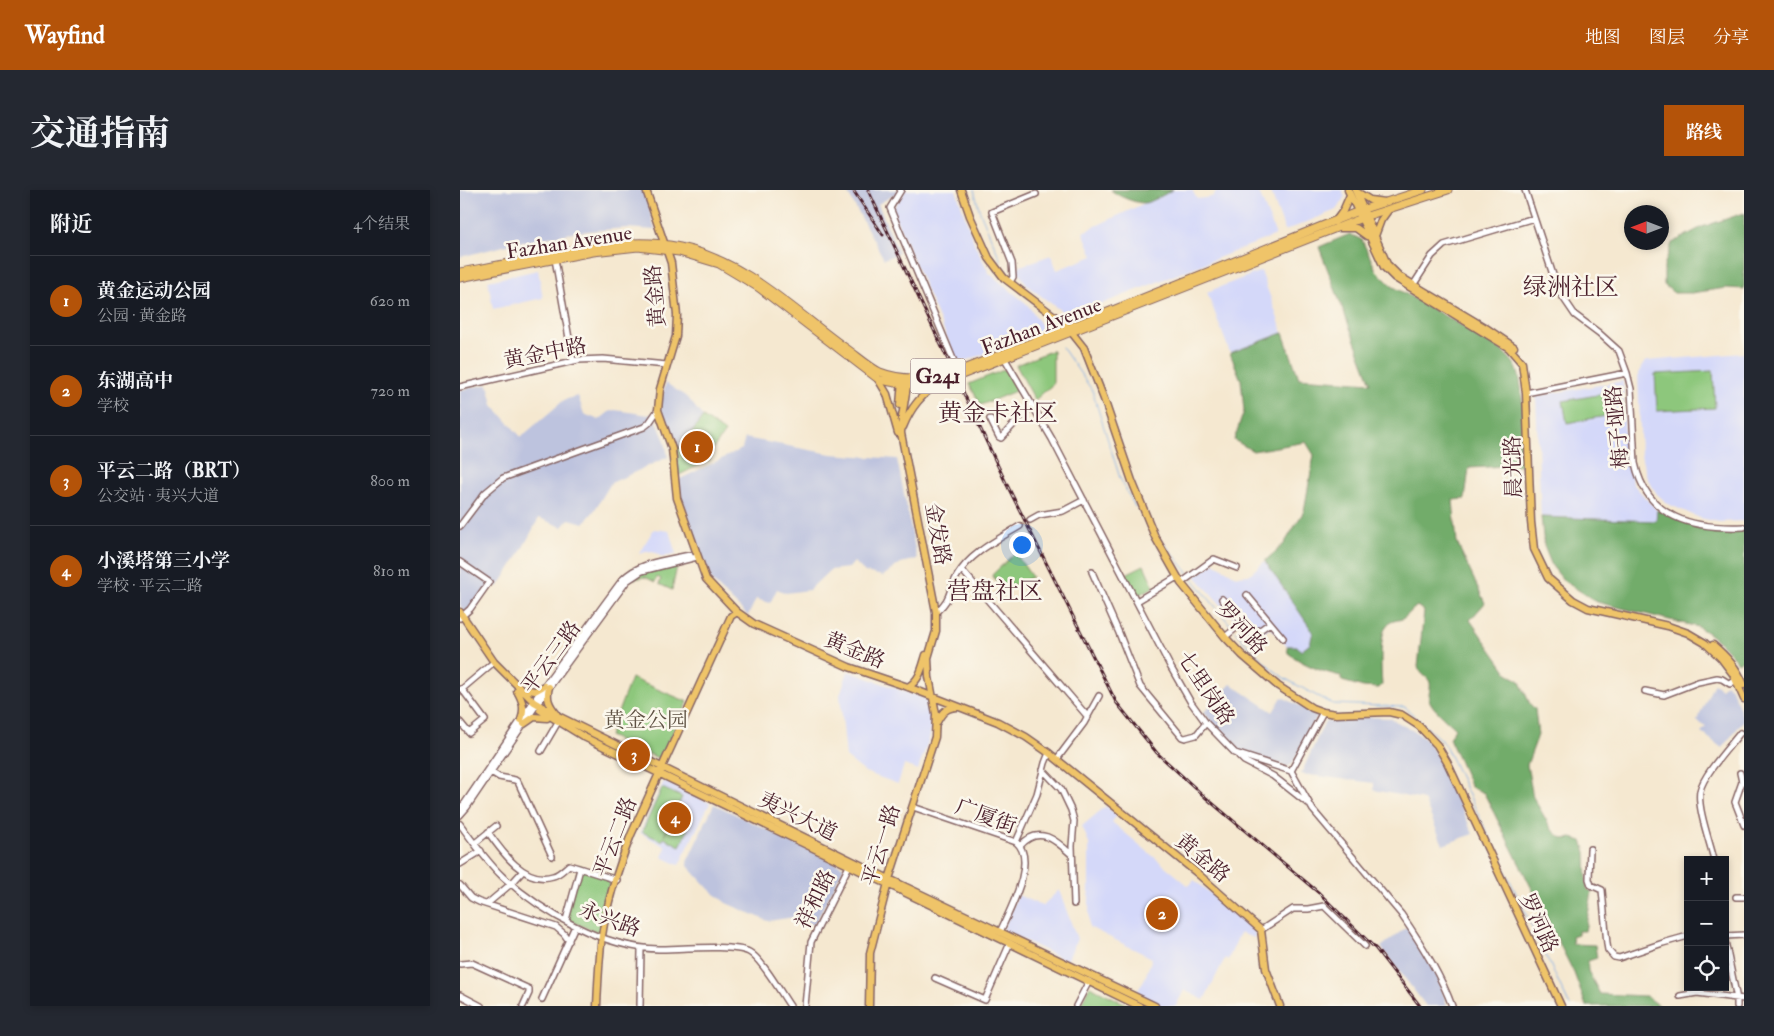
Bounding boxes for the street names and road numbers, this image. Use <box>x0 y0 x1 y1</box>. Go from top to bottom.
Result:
street label: Fazhan Avenue <box>504 219 634 266</box>
street label: 黄金路 <box>639 263 672 329</box>
street label: Fazhan Avenue <box>977 291 1106 362</box>
street label: 黄金中路 <box>501 332 589 375</box>
road number: G241 <box>910 358 966 394</box>
street label: 梅子垭路 <box>1600 384 1635 470</box>
street label: 晨光路 <box>1499 435 1528 499</box>
street label: 金发路 <box>919 501 956 567</box>
street label: 罗河路 <box>1210 596 1273 661</box>
street label: 平云三路 <box>516 615 587 699</box>
street label: 黄金路 <box>821 626 889 675</box>
street label: 七里岗路 <box>1171 646 1240 731</box>
street label: 夷兴大道 <box>754 786 841 847</box>
street label: 平云二路 <box>588 793 643 881</box>
street label: 广厦街 <box>952 793 1020 840</box>
street label: 平云一路 <box>856 801 907 889</box>
street label: 黄金路 <box>1170 828 1235 889</box>
street label: 祥和路 <box>790 865 841 933</box>
street label: 罗河路 <box>1513 889 1564 957</box>
street label: 永兴路 <box>576 896 644 943</box>

